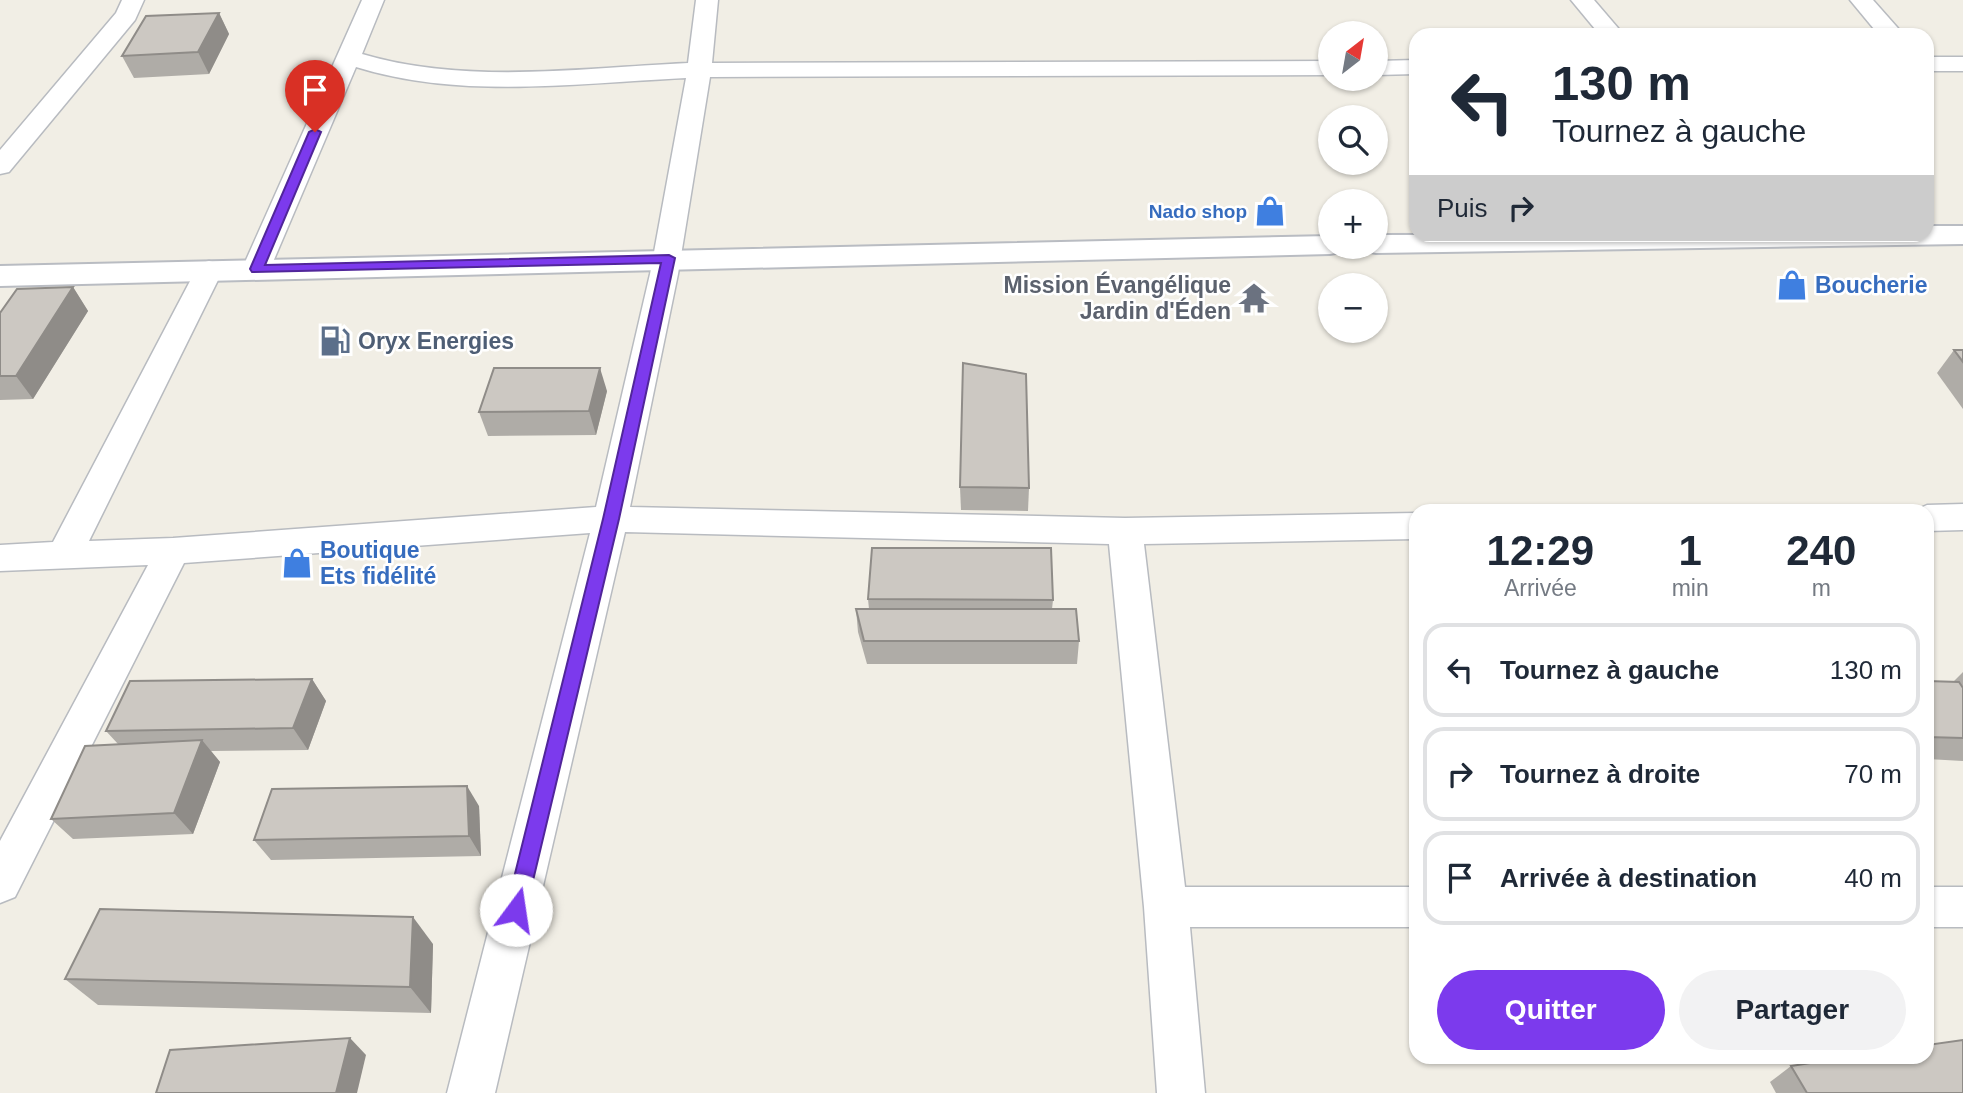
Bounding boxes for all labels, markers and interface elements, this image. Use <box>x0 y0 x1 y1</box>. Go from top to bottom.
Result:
north arrow <box>1318 21 1388 91</box>
map controls <box>1318 21 1388 343</box>
icon: left <box>1437 56 1528 147</box>
text: 130 m <box>1552 56 1691 110</box>
pin <box>285 60 345 132</box>
icon: arrive <box>296 71 334 109</box>
button: search <box>1318 105 1388 175</box>
text: Tournez à gauche <box>1552 113 1806 149</box>
button: + <box>1318 189 1388 259</box>
icon: right <box>1502 189 1540 227</box>
text: Puis <box>1437 193 1488 223</box>
shop icon: Nado shop <box>1253 194 1287 228</box>
place label: Nado shop <box>1149 201 1247 222</box>
shop icon: Boucherie <box>1775 268 1809 302</box>
place label: Mission Évangélique Jardin d'Éden <box>1004 271 1231 324</box>
place label: Boucherie <box>1815 272 1927 298</box>
button: − <box>1318 273 1388 343</box>
temple icon: Mission Évangélique Jardin d'Éden <box>1237 281 1271 315</box>
fuel station icon: Oryx Energies <box>318 324 352 358</box>
place label: Oryx Energies <box>358 328 514 354</box>
text: 12:29 <box>1487 527 1594 574</box>
text: 1 <box>1678 527 1702 574</box>
text: 240 <box>1786 527 1856 574</box>
place label: Boutique Ets fidélité <box>320 537 436 589</box>
shop icon: Boutique Ets fidélité <box>280 546 314 580</box>
text: Arrivée <box>1504 575 1577 601</box>
text: min <box>1672 575 1709 601</box>
text: m <box>1812 575 1831 601</box>
icon: left <box>1441 651 1479 689</box>
text: Tournez à gauche <box>1500 655 1719 685</box>
text: 130 m <box>1830 655 1902 685</box>
icon: right <box>1441 755 1479 793</box>
text: Tournez à droite <box>1500 759 1700 789</box>
text: 70 m <box>1844 759 1902 789</box>
icon: arrive <box>1441 859 1479 897</box>
text: Arrivée à destination <box>1500 863 1757 893</box>
text: 40 m <box>1844 863 1902 893</box>
position arrow <box>479 873 553 947</box>
button: Quitter <box>1437 970 1665 1050</box>
button: Partager <box>1679 970 1906 1050</box>

